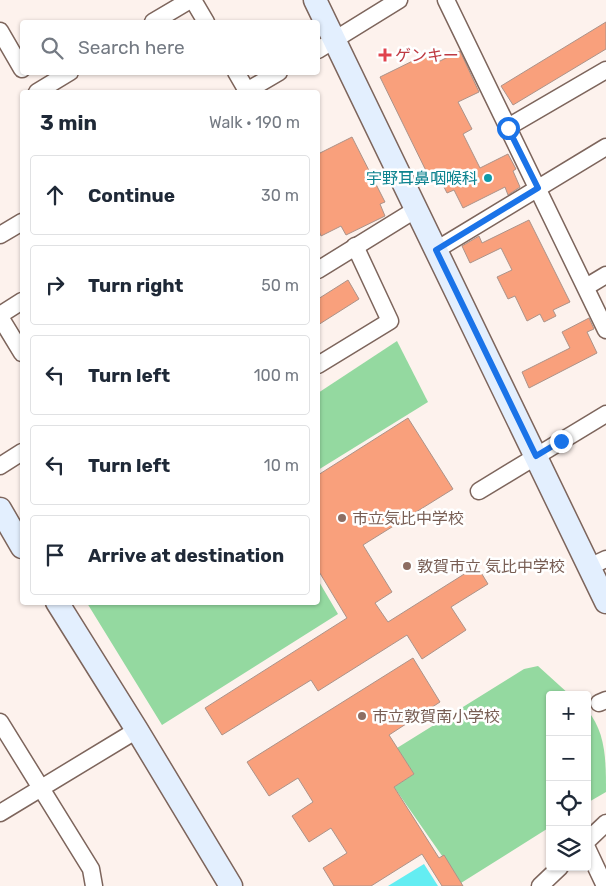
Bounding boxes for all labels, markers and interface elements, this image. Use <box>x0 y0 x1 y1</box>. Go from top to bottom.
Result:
search box <box>20 20 320 75</box>
icon: search <box>38 34 66 62</box>
text: Search here <box>78 36 185 59</box>
place label: ゲンキー <box>395 46 459 65</box>
marker: ゲンキー <box>379 49 391 61</box>
text: 3 min <box>40 110 97 135</box>
text: Walk · 190 m <box>209 113 300 132</box>
route start <box>497 117 520 140</box>
place label: 宇野耳鼻咽喉科 <box>366 169 478 188</box>
marker: 宇野耳鼻咽喉科 <box>482 172 494 184</box>
icon: ahead <box>41 181 69 209</box>
text: Continue <box>88 184 175 207</box>
text: 30 m <box>261 186 299 205</box>
icon: right <box>41 271 69 299</box>
text: Turn right <box>88 274 183 297</box>
text: 50 m <box>261 276 299 295</box>
icon: left <box>41 361 69 389</box>
text: Turn left <box>88 364 170 387</box>
text: 100 m <box>254 366 299 385</box>
route end <box>550 430 573 453</box>
icon: left <box>41 451 69 479</box>
text: Turn left <box>88 454 170 477</box>
text: 10 m <box>264 456 299 475</box>
place label: 市立気比中学校 <box>352 509 464 528</box>
marker: 市立気比中学校 <box>336 512 348 524</box>
icon: arrive <box>41 541 69 569</box>
text: Arrive at destination <box>88 544 284 567</box>
place label: 敦賀市立 気比中学校 <box>417 557 565 576</box>
marker: 敦賀市立 気比中学校 <box>401 560 413 572</box>
map controls <box>546 691 591 871</box>
button: + <box>546 691 591 736</box>
place label: 市立敦賀南小学校 <box>372 707 500 726</box>
marker: 市立敦賀南小学校 <box>356 710 368 722</box>
button: − <box>546 736 591 781</box>
button: locate <box>546 781 591 826</box>
button: layers <box>546 826 591 871</box>

